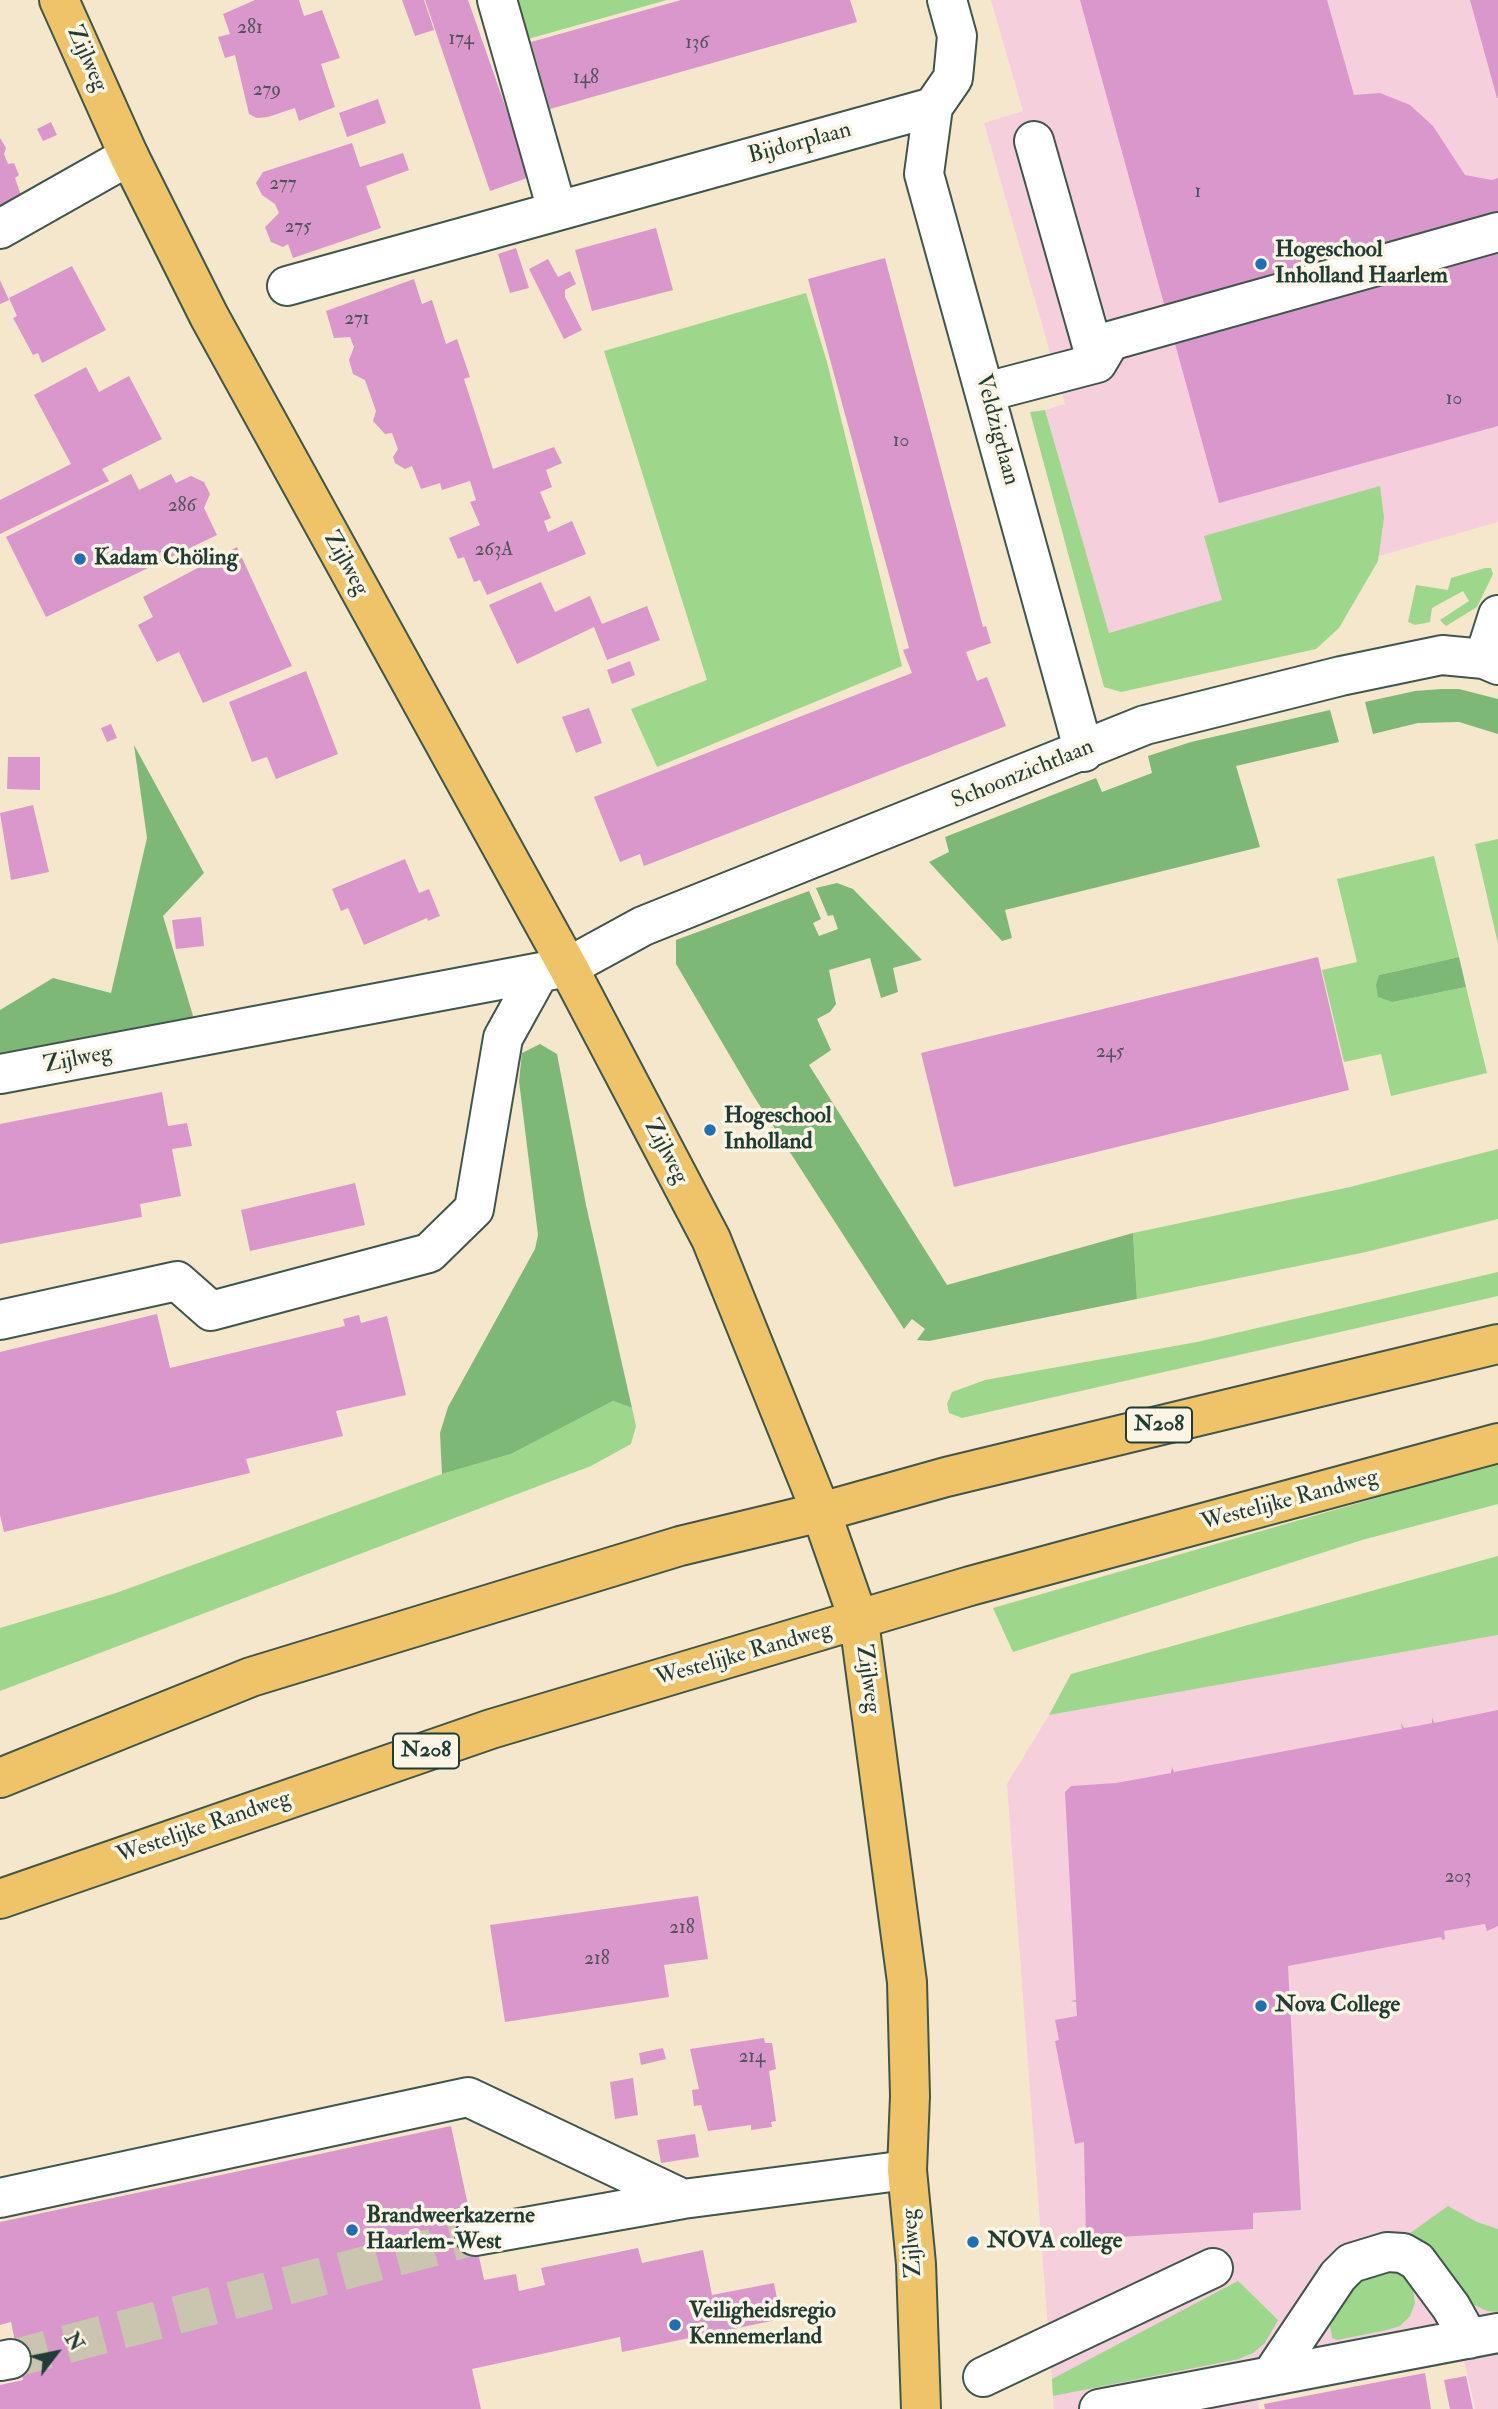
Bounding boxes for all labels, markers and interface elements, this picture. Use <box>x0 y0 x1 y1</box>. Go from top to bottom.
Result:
house number: 281 <box>237 18 263 40</box>
street label: Zijlweg <box>59 22 113 96</box>
house number: 174 <box>448 29 474 51</box>
house number: 136 <box>685 33 709 55</box>
house number: 148 <box>573 68 599 90</box>
house number: 279 <box>253 80 281 102</box>
street label: Bijdorplaan <box>746 117 854 171</box>
house number: 277 <box>269 174 297 196</box>
house number: 1 <box>1195 182 1201 204</box>
house number: 275 <box>285 217 311 239</box>
place label: Hogeschool Inholland Haarlem <box>1275 237 1448 291</box>
marker: Hogeschool Inholland Haarlem <box>1253 256 1269 272</box>
house number: 271 <box>344 309 370 331</box>
street label: Veldzigtlaan <box>968 371 1024 489</box>
house number: 10 <box>1446 389 1462 411</box>
house number: 10 <box>893 431 909 453</box>
house number: 286 <box>168 496 196 518</box>
street label: Zijlweg <box>316 527 374 601</box>
house number: 263A <box>475 540 513 562</box>
place label: Kadam Chöling <box>94 545 238 573</box>
marker: Kadam Chöling <box>72 551 88 567</box>
street label: Schoonzichtlaan <box>948 734 1098 816</box>
street label: Zijlweg <box>41 1040 115 1080</box>
house number: 245 <box>1096 1042 1124 1064</box>
place label: Hogeschool Inholland <box>724 1103 832 1157</box>
street label: Zijlweg <box>637 1115 693 1189</box>
marker: Hogeschool Inholland <box>702 1122 718 1138</box>
road number: N208 <box>1126 1408 1192 1442</box>
street label: Westelijke Randweg <box>1198 1464 1382 1538</box>
street label: Westelijke Randweg <box>653 1617 835 1693</box>
street label: Zijlweg <box>849 1643 885 1715</box>
road number: N208 <box>393 1734 459 1768</box>
street label: Westelijke Randweg <box>113 1785 295 1871</box>
house number: 203 <box>1445 1867 1471 1889</box>
house number: 218 <box>669 1918 695 1940</box>
house number: 218 <box>584 1949 610 1971</box>
place label: Nova College <box>1275 1992 1400 2020</box>
marker: Nova College <box>1253 1998 1269 2014</box>
house number: 214 <box>739 2047 765 2069</box>
place label: Brandweerkazerne Haarlem-West <box>366 2203 535 2257</box>
street label: Zijlweg <box>897 2207 929 2279</box>
marker: Brandweerkazerne Haarlem-West <box>344 2222 360 2238</box>
place label: NOVA college <box>987 2228 1122 2256</box>
marker: NOVA college <box>965 2234 981 2250</box>
place label: Veiligheidsregio Kennemerland <box>689 2298 836 2352</box>
marker: Veiligheidsregio Kennemerland <box>667 2317 683 2333</box>
north arrow <box>21 2318 91 2388</box>
text: N <box>59 2328 88 2355</box>

